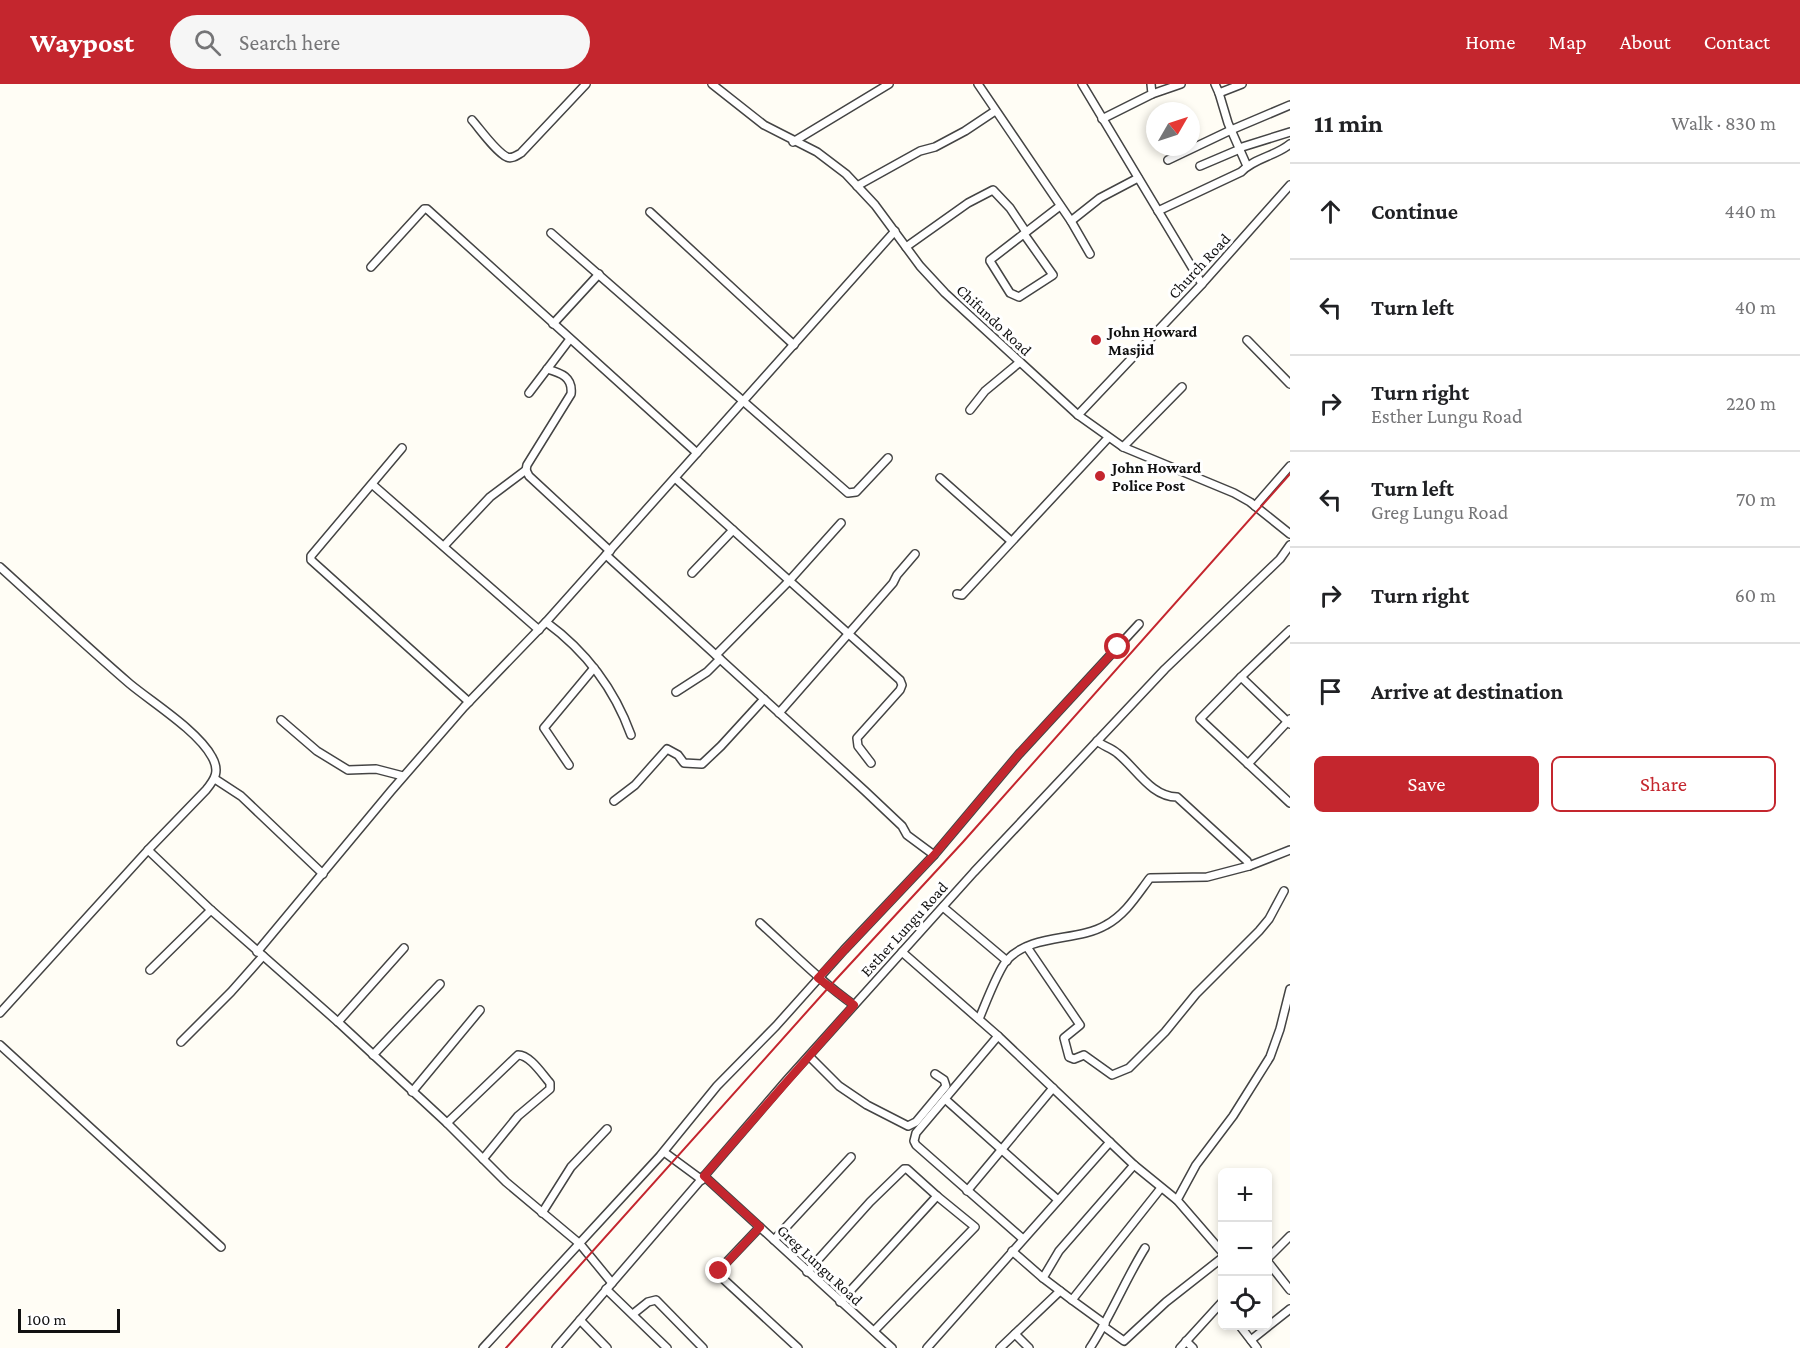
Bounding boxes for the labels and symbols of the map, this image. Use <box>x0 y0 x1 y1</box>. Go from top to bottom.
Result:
north arrow <box>1146 102 1200 156</box>
street label: Church Road <box>1165 230 1234 302</box>
street label: Chifundo Road <box>953 281 1035 359</box>
place label: John Howard Masjid <box>1106 323 1198 359</box>
marker: John Howard Masjid <box>1089 333 1103 347</box>
place label: John Howard Police Post <box>1110 459 1202 494</box>
marker: John Howard Police Post <box>1093 469 1107 483</box>
route start <box>1104 633 1130 659</box>
street label: Esther Lungu Road <box>857 878 952 980</box>
street label: Greg Lungu Road <box>773 1221 866 1310</box>
route end <box>705 1257 731 1283</box>
scale bar <box>18 1306 120 1334</box>

